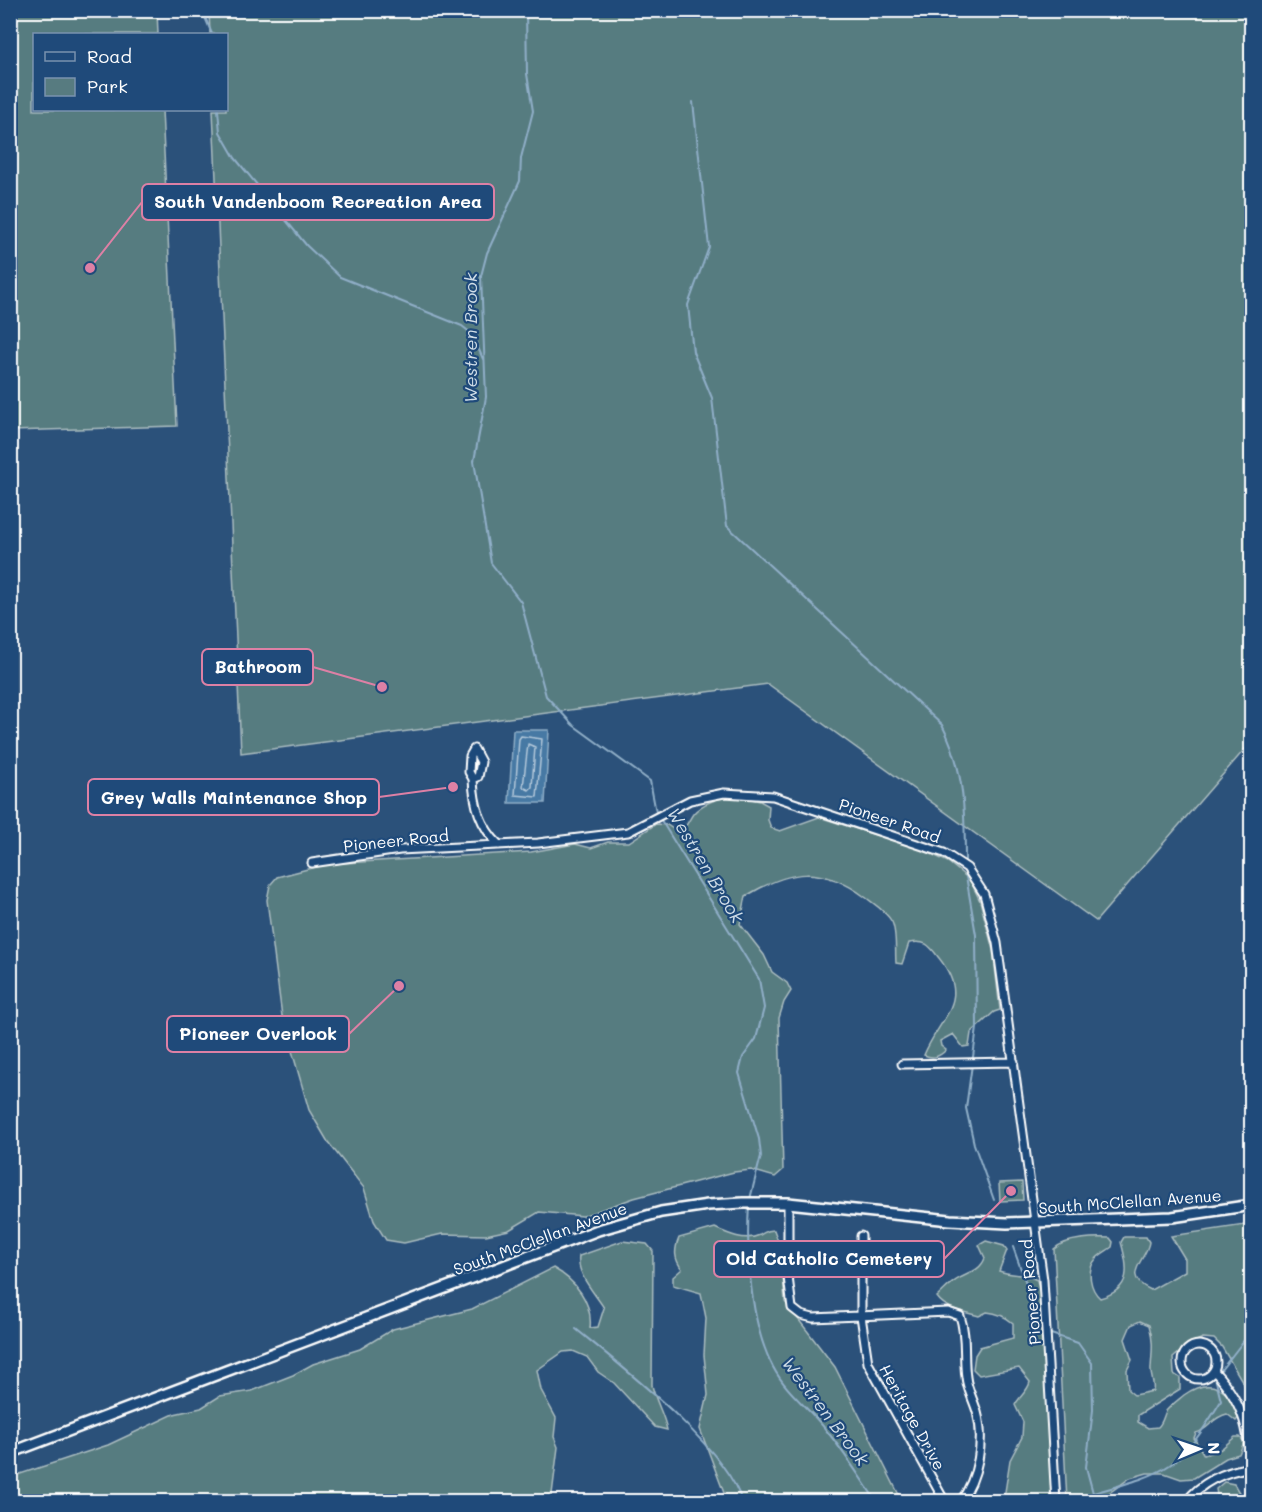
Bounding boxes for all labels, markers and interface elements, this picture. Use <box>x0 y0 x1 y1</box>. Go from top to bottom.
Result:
legend <box>33 33 228 111</box>
text: Road <box>87 44 132 68</box>
text: Park <box>87 74 128 98</box>
callout: South Vandenboom Recreation Area <box>142 184 494 220</box>
text: South Vandenboom Recreation Area <box>154 189 482 213</box>
water label: Westren Brook <box>458 272 482 403</box>
callout: Bathroom <box>202 649 313 685</box>
text: Bathroom <box>214 654 302 678</box>
callout: Grey Walls Maintenance Shop <box>88 779 379 815</box>
text: Grey Walls Maintenance Shop <box>101 785 367 809</box>
street label: Pioneer Road <box>837 793 943 847</box>
water label: Westren Brook <box>662 803 750 928</box>
street label: Pioneer Road <box>342 824 450 856</box>
callout: Pioneer Overlook <box>167 1016 349 1052</box>
text: Pioneer Overlook <box>179 1021 337 1045</box>
street label: South McClellan Avenue <box>1038 1184 1222 1218</box>
street label: South McClellan Avenue <box>450 1197 630 1279</box>
street label: Pioneer Road <box>1015 1238 1045 1346</box>
callout: Old Catholic Cemetery <box>714 1241 944 1277</box>
text: Old Catholic Cemetery <box>726 1246 932 1270</box>
water label: Westren Brook <box>777 1352 875 1471</box>
street label: Heritage Drive <box>875 1360 951 1474</box>
north arrow <box>1169 1419 1229 1479</box>
text: N <box>1204 1442 1225 1455</box>

